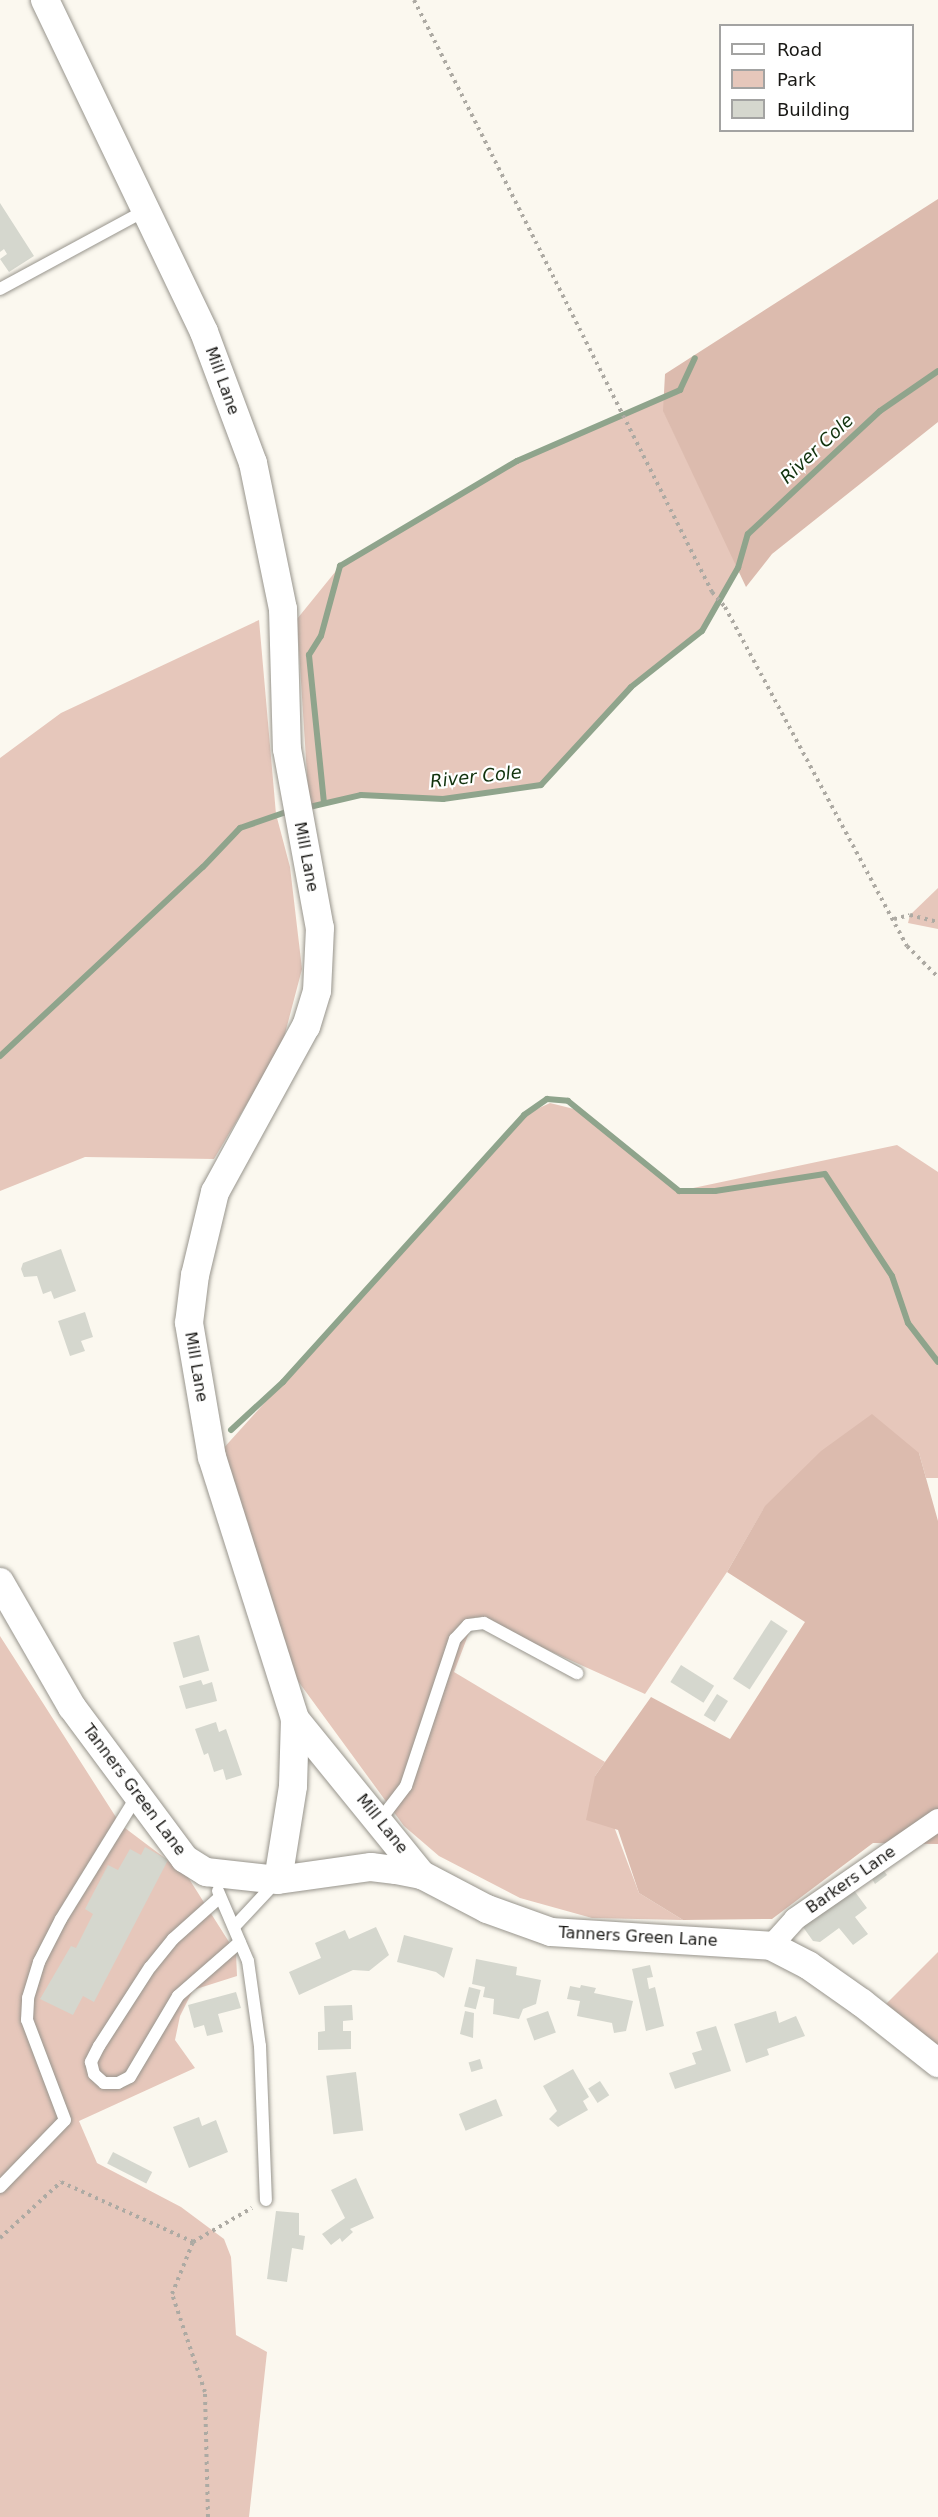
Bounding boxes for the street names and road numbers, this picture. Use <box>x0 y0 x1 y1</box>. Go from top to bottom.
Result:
street label: Mill Lane <box>201 344 243 418</box>
street label: Mill Lane <box>290 820 322 894</box>
street label: Mill Lane <box>180 1330 212 1404</box>
street label: Tanners Green Lane <box>78 1721 190 1859</box>
street label: Mill Lane <box>352 1790 412 1858</box>
street label: Barkers Lane <box>803 1842 899 1918</box>
street label: Tanners Green Lane <box>558 1923 718 1951</box>

